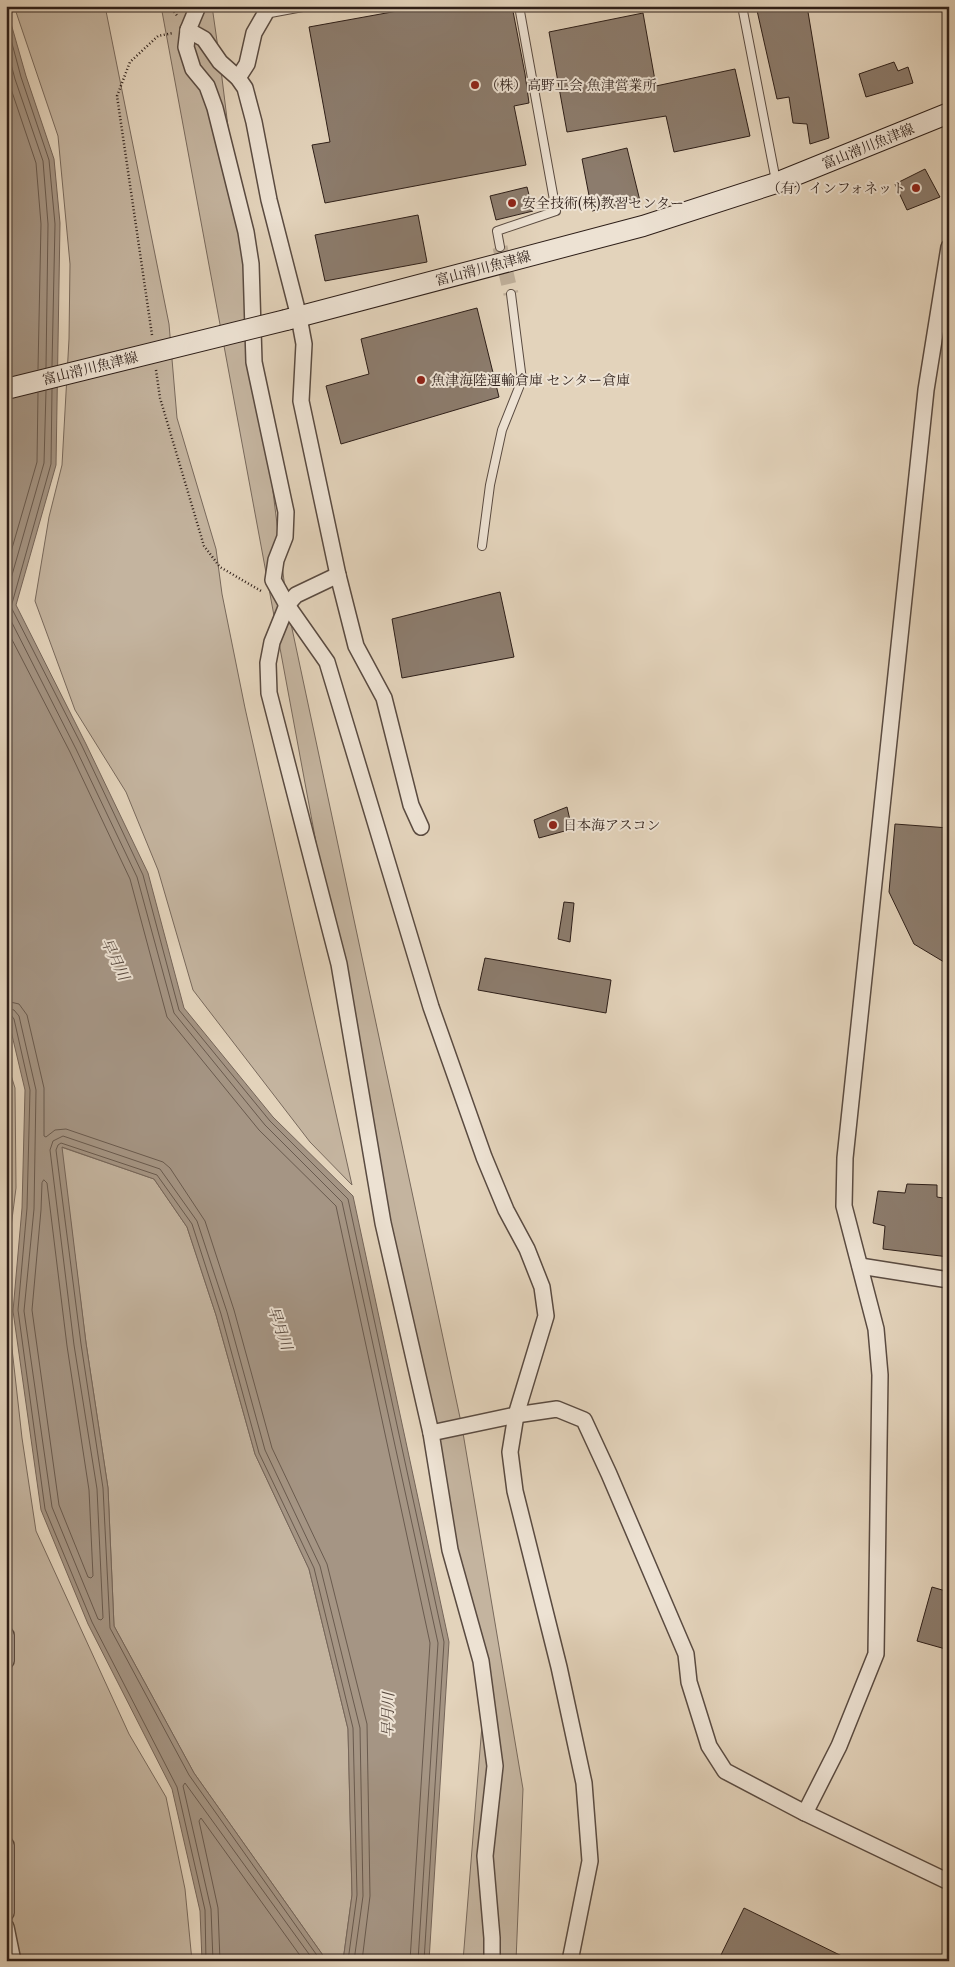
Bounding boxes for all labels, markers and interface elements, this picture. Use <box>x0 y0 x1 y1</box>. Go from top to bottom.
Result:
place label: （株）高野工会 魚津営業所 <box>485 76 657 94</box>
marker: （株）高野工会 魚津営業所 <box>469 79 481 91</box>
street label: 富山滑川魚津線 <box>819 119 917 173</box>
place label: （有）インフォネット <box>767 179 906 197</box>
marker: （有）インフォネット <box>910 182 922 194</box>
place label: 安全技術(株)教習センター <box>522 194 684 212</box>
marker: 安全技術(株)教習センター <box>506 197 518 209</box>
street label: 富山滑川魚津線 <box>433 247 533 289</box>
street label: 富山滑川魚津線 <box>40 347 140 389</box>
place label: 魚津海陸運輸倉庫 センター倉庫 <box>431 371 630 389</box>
marker: 魚津海陸運輸倉庫 センター倉庫 <box>415 374 427 386</box>
place label: 日本海アスコン <box>563 816 660 834</box>
marker: 日本海アスコン <box>547 819 559 831</box>
water label: 早月川 <box>97 934 135 985</box>
water label: 早月川 <box>264 1303 297 1354</box>
water label: 早月川 <box>378 1690 397 1738</box>

